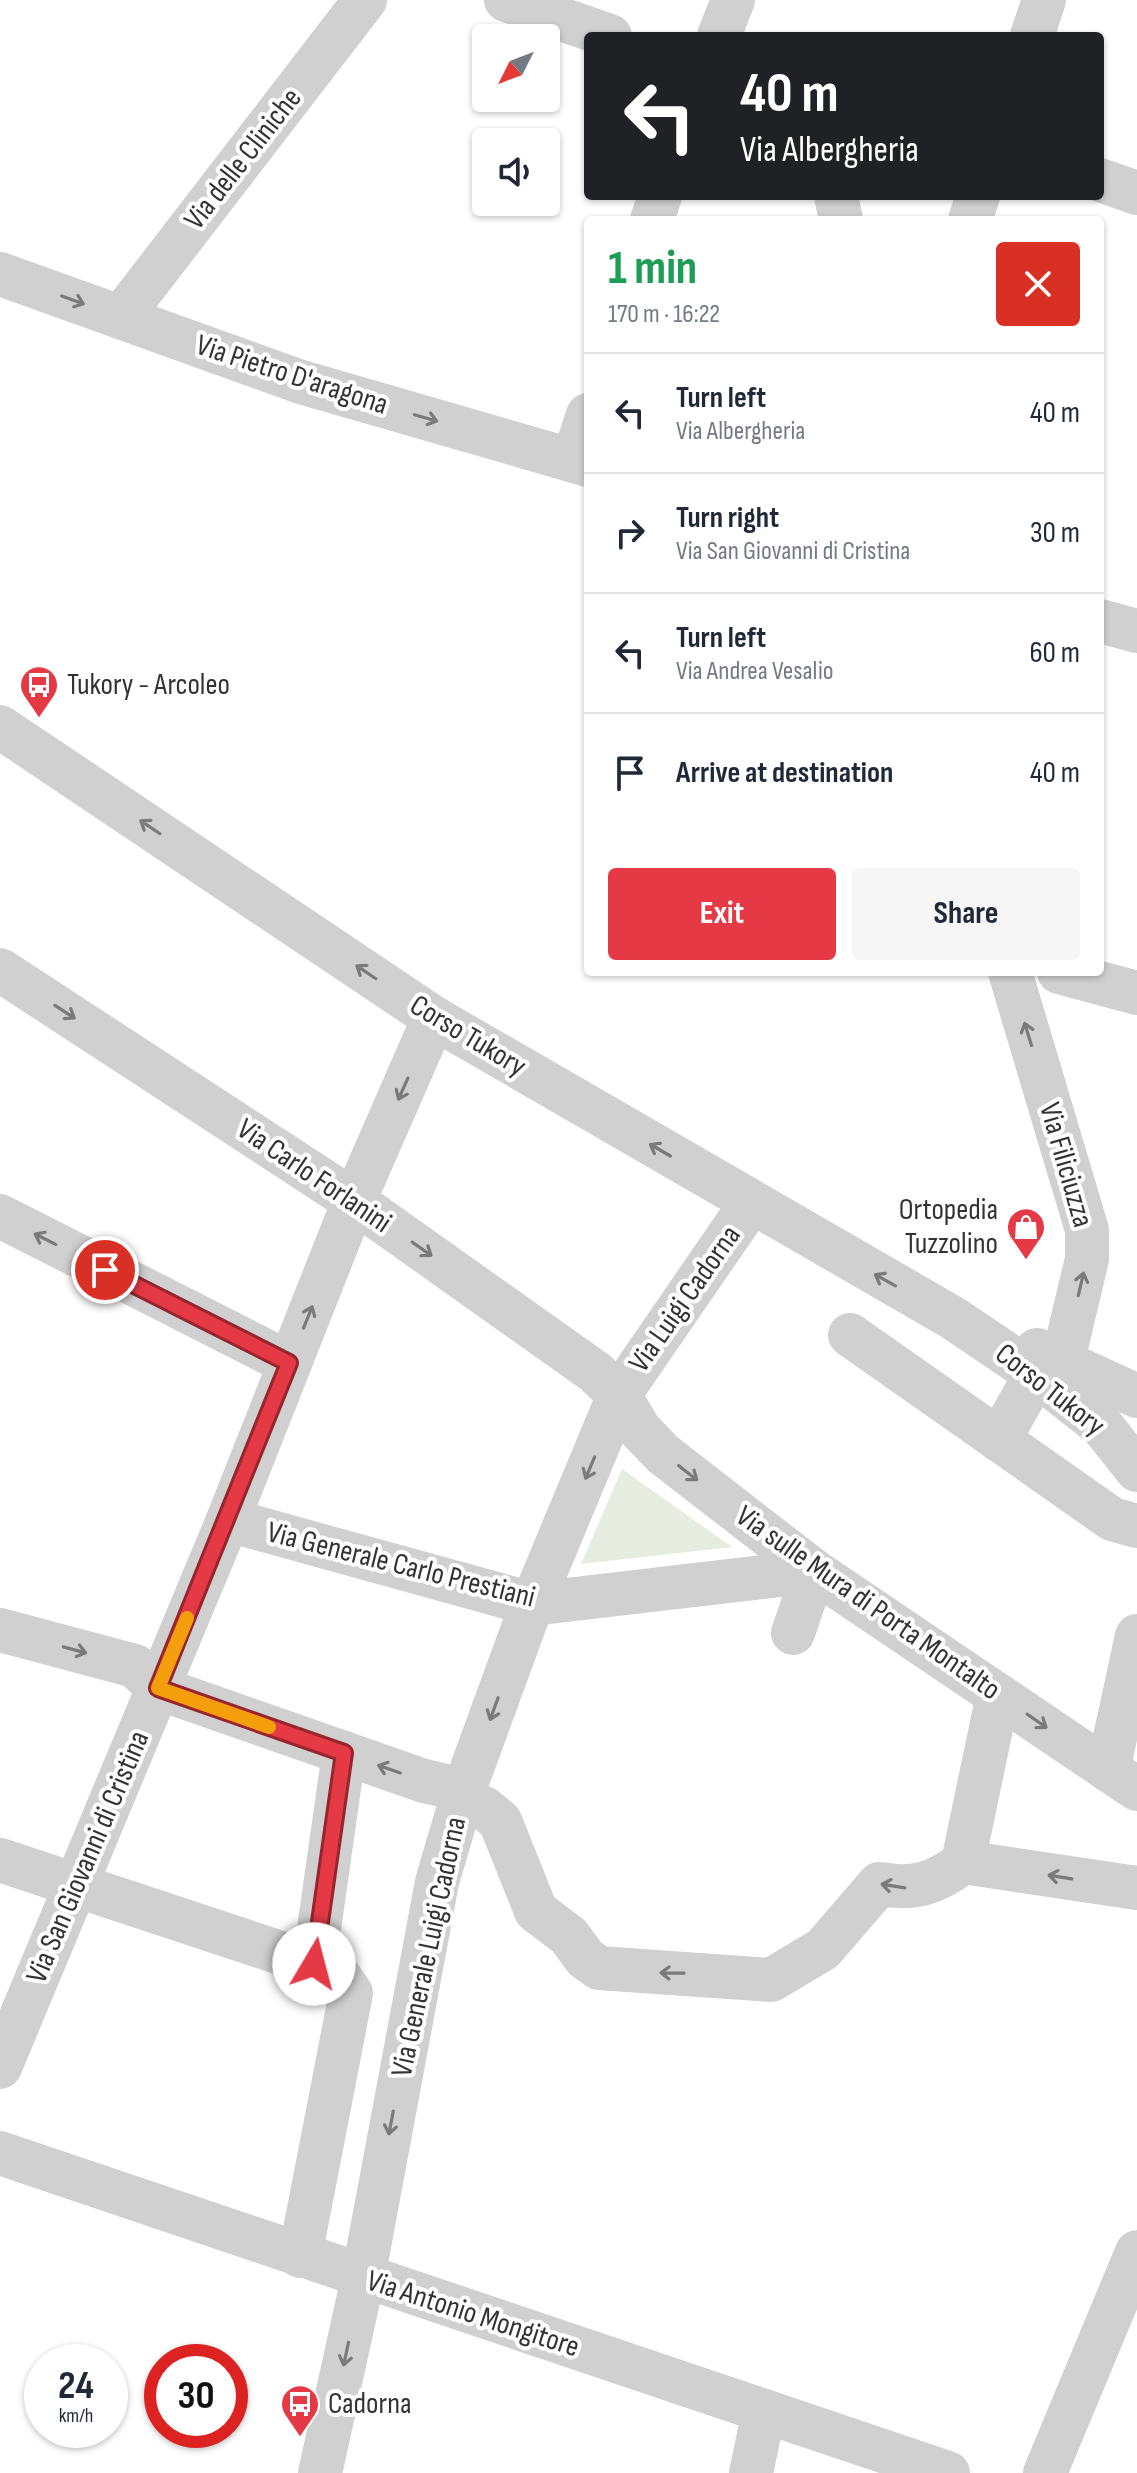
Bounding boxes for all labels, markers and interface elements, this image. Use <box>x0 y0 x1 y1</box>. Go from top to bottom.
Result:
north arrow <box>472 24 560 112</box>
map controls <box>472 24 560 216</box>
text: 40 m <box>740 61 839 128</box>
icon: left <box>608 64 712 168</box>
street label: Via delle Cliniche <box>177 81 309 237</box>
button: sound <box>472 128 560 216</box>
text: Via Albergheria <box>740 129 919 172</box>
text: 1 min <box>608 240 697 297</box>
button: close <box>996 242 1080 326</box>
one-way arrow <box>61 294 85 308</box>
text: 170 m · 16:22 <box>608 299 720 330</box>
street label: Via Pietro D'aragona <box>192 327 392 423</box>
text: Turn left <box>676 380 766 416</box>
icon: left <box>608 391 652 435</box>
text: 40 m <box>1030 395 1080 431</box>
one-way arrow <box>413 411 439 426</box>
text: Via Albergheria <box>676 416 805 447</box>
text: Turn right <box>676 500 779 536</box>
icon: right <box>608 511 652 555</box>
text: 30 m <box>1030 515 1080 551</box>
text: Via San Giovanni di Cristina <box>676 536 910 567</box>
text: Turn left <box>676 620 766 656</box>
icon: left <box>608 631 652 675</box>
text: 60 m <box>1029 635 1080 671</box>
text: Via Andrea Vesalio <box>676 656 834 687</box>
bus stop icon: Tukory - Arcoleo <box>18 664 60 719</box>
place label: Tukory - Arcoleo <box>67 667 230 703</box>
icon: arrive <box>608 751 652 795</box>
text: Arrive at destination <box>676 755 893 791</box>
text: 40 m <box>1030 755 1080 791</box>
one-way arrow <box>139 819 162 835</box>
button: Exit <box>608 868 836 960</box>
button: Share <box>852 868 1080 960</box>
one-way arrow <box>355 964 378 980</box>
street label: Corso Tukory <box>403 987 533 1085</box>
one-way arrow <box>54 1004 76 1021</box>
one-way arrow <box>1020 1021 1035 1047</box>
one-way arrow <box>394 1076 409 1101</box>
street label: Via Filiciuzza <box>1031 1099 1101 1231</box>
street label: Via Carlo Forlanini <box>230 1111 398 1241</box>
one-way arrow <box>649 1142 672 1158</box>
place label: Ortopedia Tuzzolino <box>899 1192 998 1262</box>
shop icon: Ortopedia Tuzzolino <box>1005 1206 1047 1261</box>
street label: Via Luigi Cadorna <box>621 1219 749 1379</box>
one-way arrow <box>33 1231 57 1247</box>
pin <box>71 1236 139 1304</box>
one-way arrow <box>410 1241 432 1257</box>
icon: arrive <box>83 1248 127 1292</box>
one-way arrow <box>874 1272 897 1288</box>
one-way arrow <box>1074 1272 1089 1298</box>
one-way arrow <box>301 1305 316 1330</box>
street label: Corso Tukory <box>988 1336 1112 1444</box>
one-way arrow <box>582 1455 597 1480</box>
one-way arrow <box>677 1465 698 1482</box>
street label: Via sulle Mura di Porta Montalto <box>729 1498 1007 1708</box>
street label: Via Generale Carlo Prestiani <box>263 1514 539 1616</box>
one-way arrow <box>62 1644 88 1659</box>
one-way arrow <box>485 1696 500 1721</box>
one-way arrow <box>1025 1713 1047 1729</box>
street label: Via San Giovanni di Cristina <box>19 1726 157 1988</box>
one-way arrow <box>377 1761 402 1775</box>
street label: Via Generale Luigi Cadorna <box>384 1814 474 2080</box>
one-way arrow <box>1048 1869 1073 1884</box>
one-way arrow <box>881 1878 906 1893</box>
position arrow <box>272 1922 356 2006</box>
one-way arrow <box>659 1965 686 1981</box>
one-way arrow <box>383 2110 398 2136</box>
street label: Via Antonio Mongitore <box>362 2263 584 2365</box>
one-way arrow <box>338 2341 353 2366</box>
speed limit sign: 30 <box>144 2344 248 2448</box>
text: 24 <box>58 2362 94 2410</box>
bus stop icon: Cadorna <box>279 2383 321 2438</box>
place label: Cadorna <box>328 2386 412 2422</box>
text: km/h <box>59 2404 93 2428</box>

